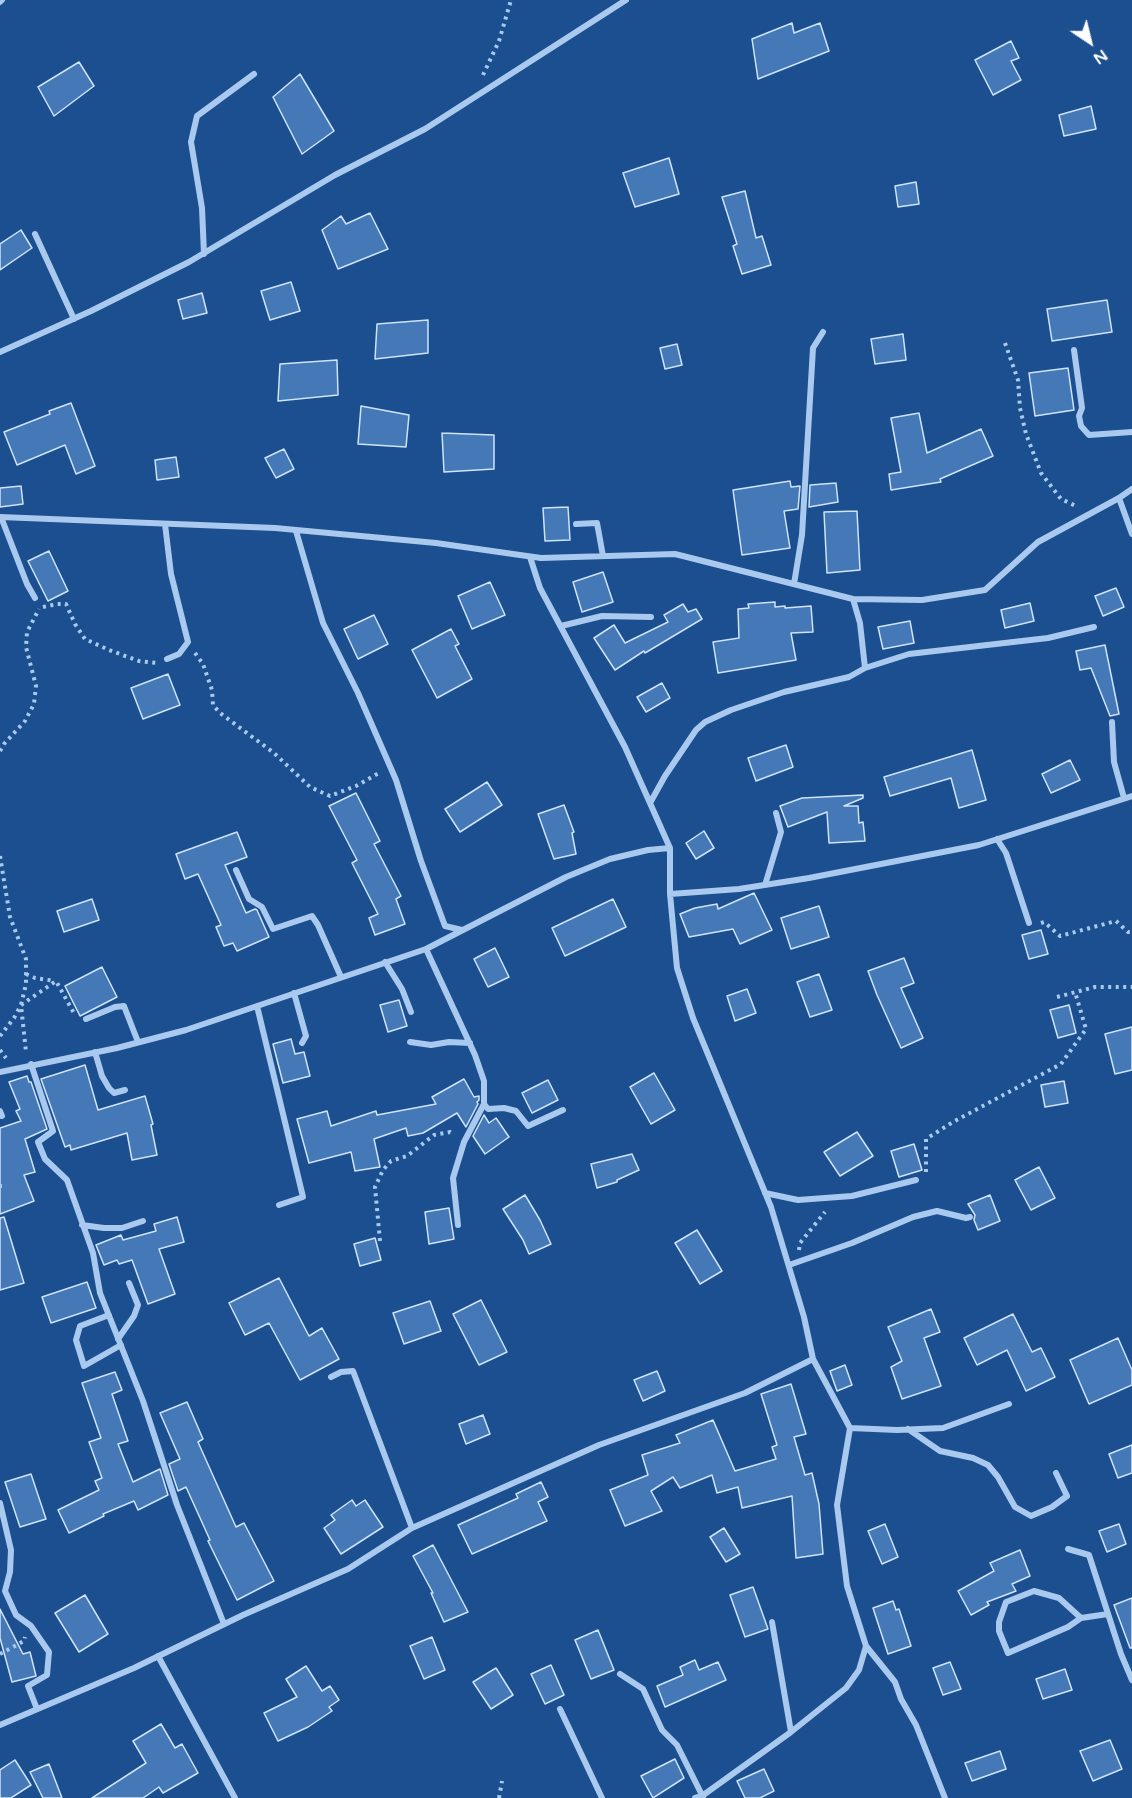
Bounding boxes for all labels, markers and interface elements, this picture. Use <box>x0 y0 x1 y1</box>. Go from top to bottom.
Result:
north arrow <box>1060 12 1120 72</box>
text: N <box>1089 45 1111 69</box>

